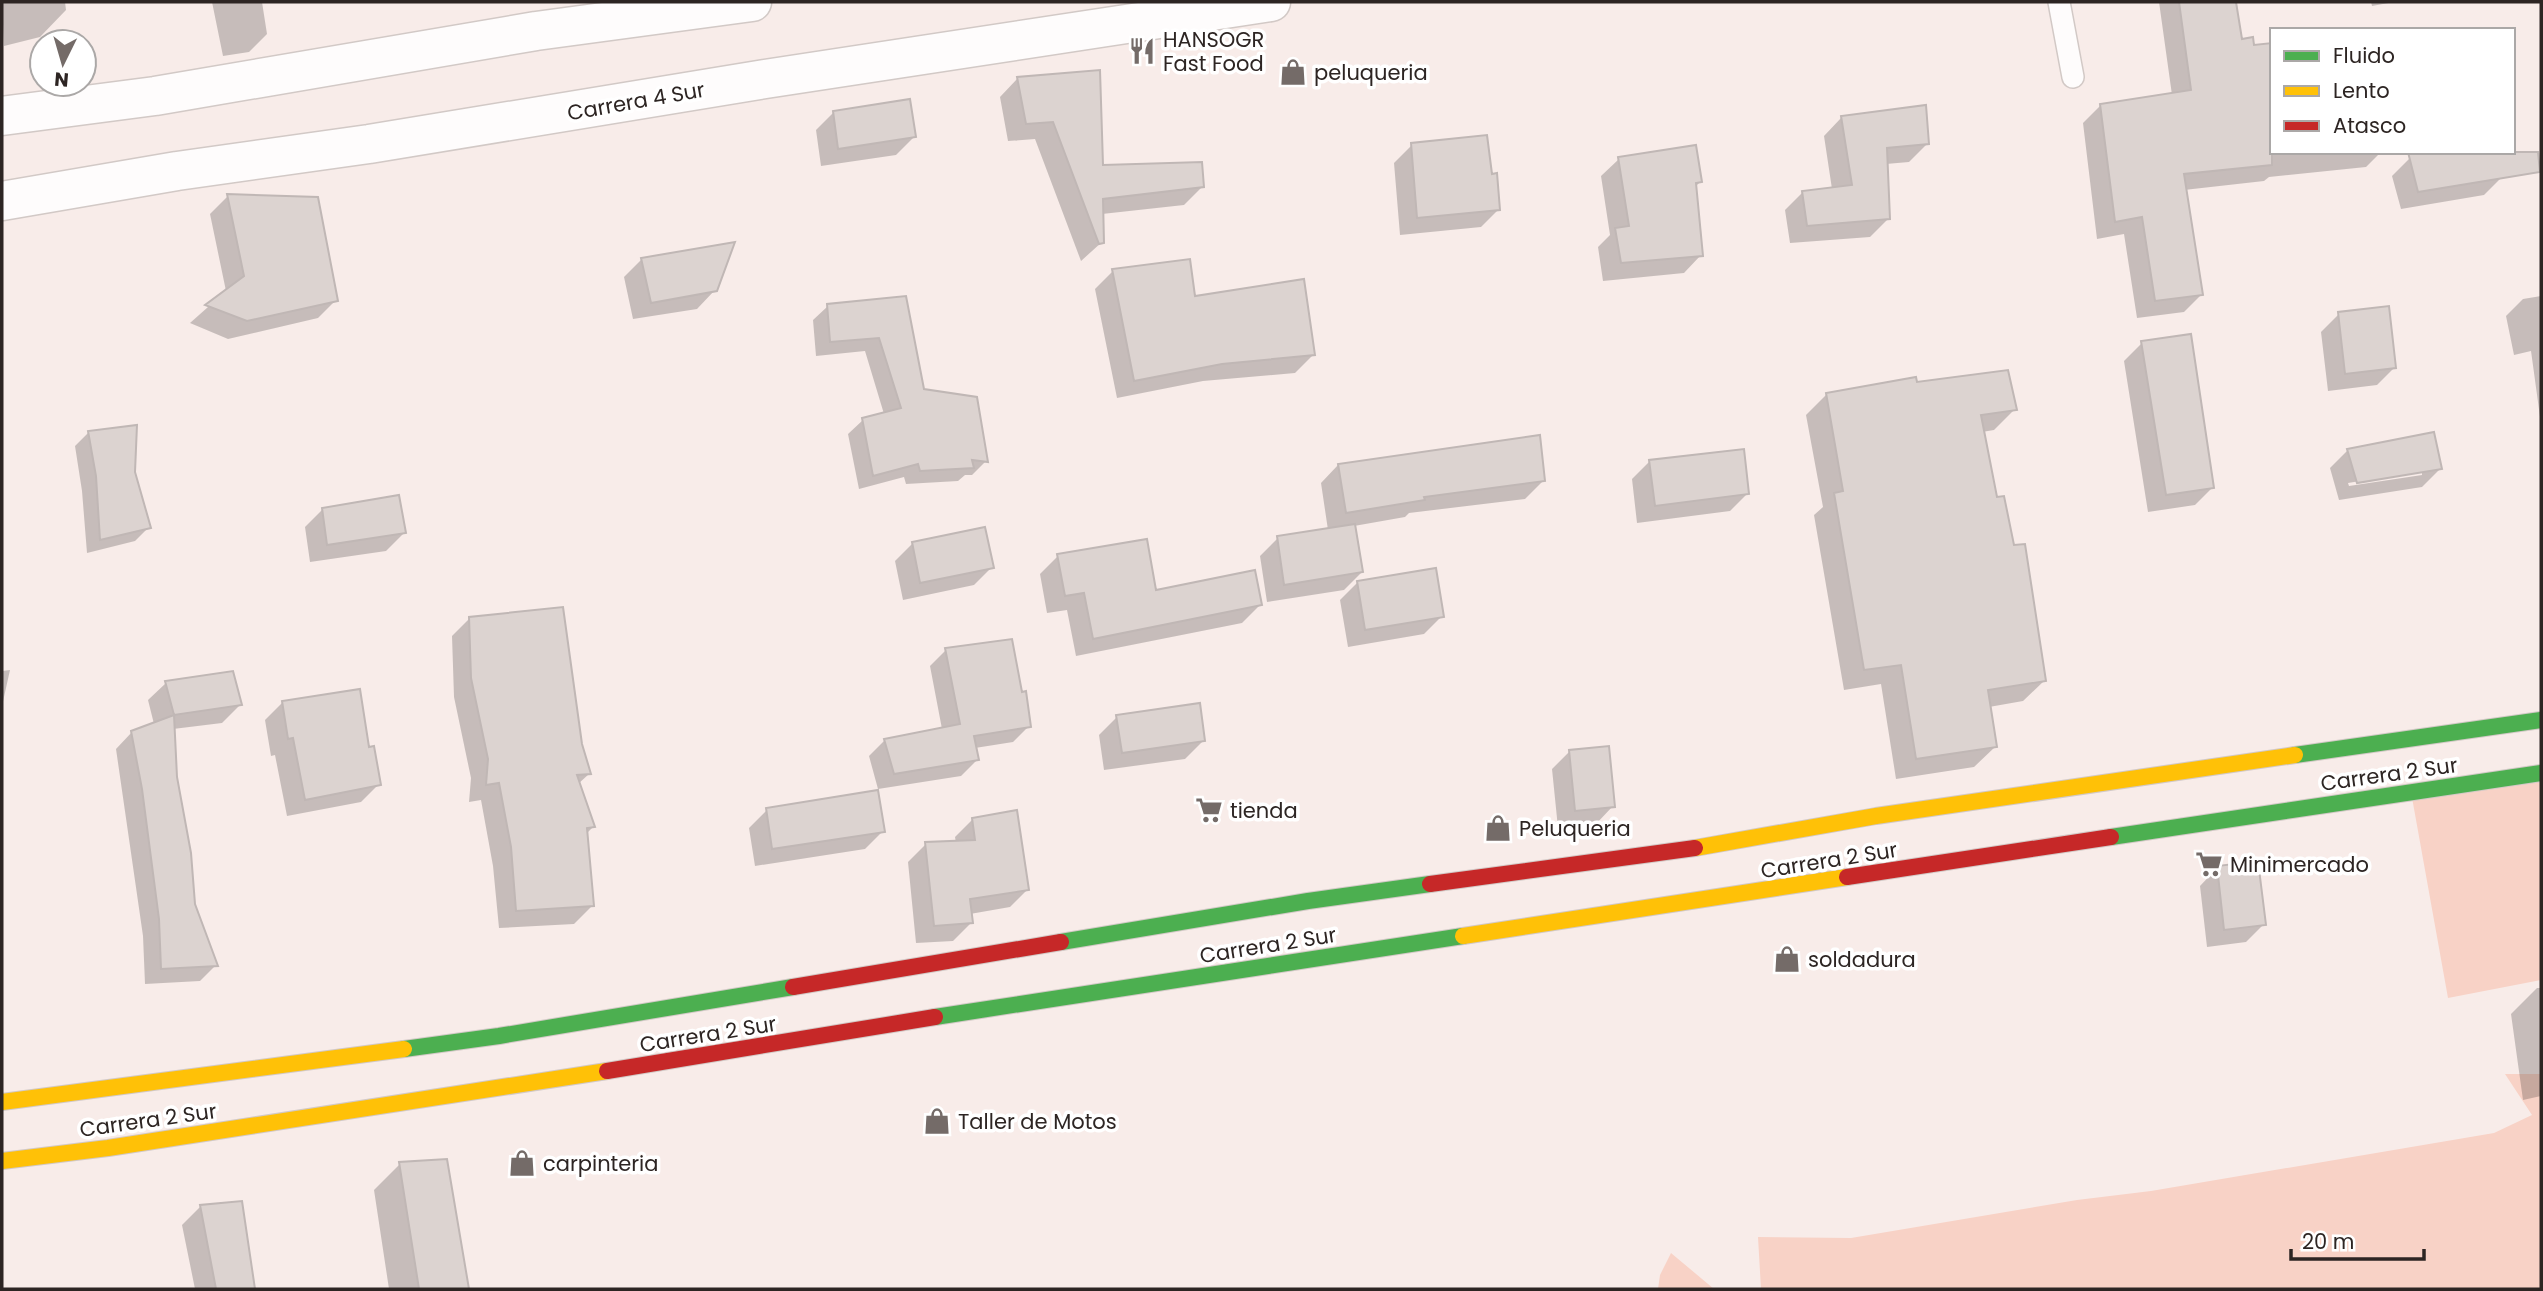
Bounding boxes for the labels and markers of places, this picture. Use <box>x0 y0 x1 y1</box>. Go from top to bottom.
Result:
place label: HANSOGR Fast Food <box>1163 25 1264 78</box>
restaurant icon: HANSOGR Fast Food <box>1127 36 1157 66</box>
shop icon: peluqueria <box>1278 57 1308 87</box>
place label: peluqueria <box>1314 58 1428 87</box>
supermarket icon: tienda <box>1194 795 1224 825</box>
place label: tienda <box>1230 796 1298 825</box>
shop icon: Peluqueria <box>1483 813 1513 843</box>
place label: Peluqueria <box>1519 814 1631 843</box>
supermarket icon: Minimercado <box>2194 849 2224 879</box>
place label: Minimercado <box>2230 850 2369 879</box>
shop icon: soldadura <box>1772 944 1802 974</box>
place label: soldadura <box>1808 945 1916 974</box>
shop icon: Taller de Motos <box>922 1106 952 1136</box>
place label: Taller de Motos <box>958 1107 1117 1136</box>
shop icon: carpinteria <box>507 1148 537 1178</box>
place label: carpinteria <box>543 1149 658 1178</box>

